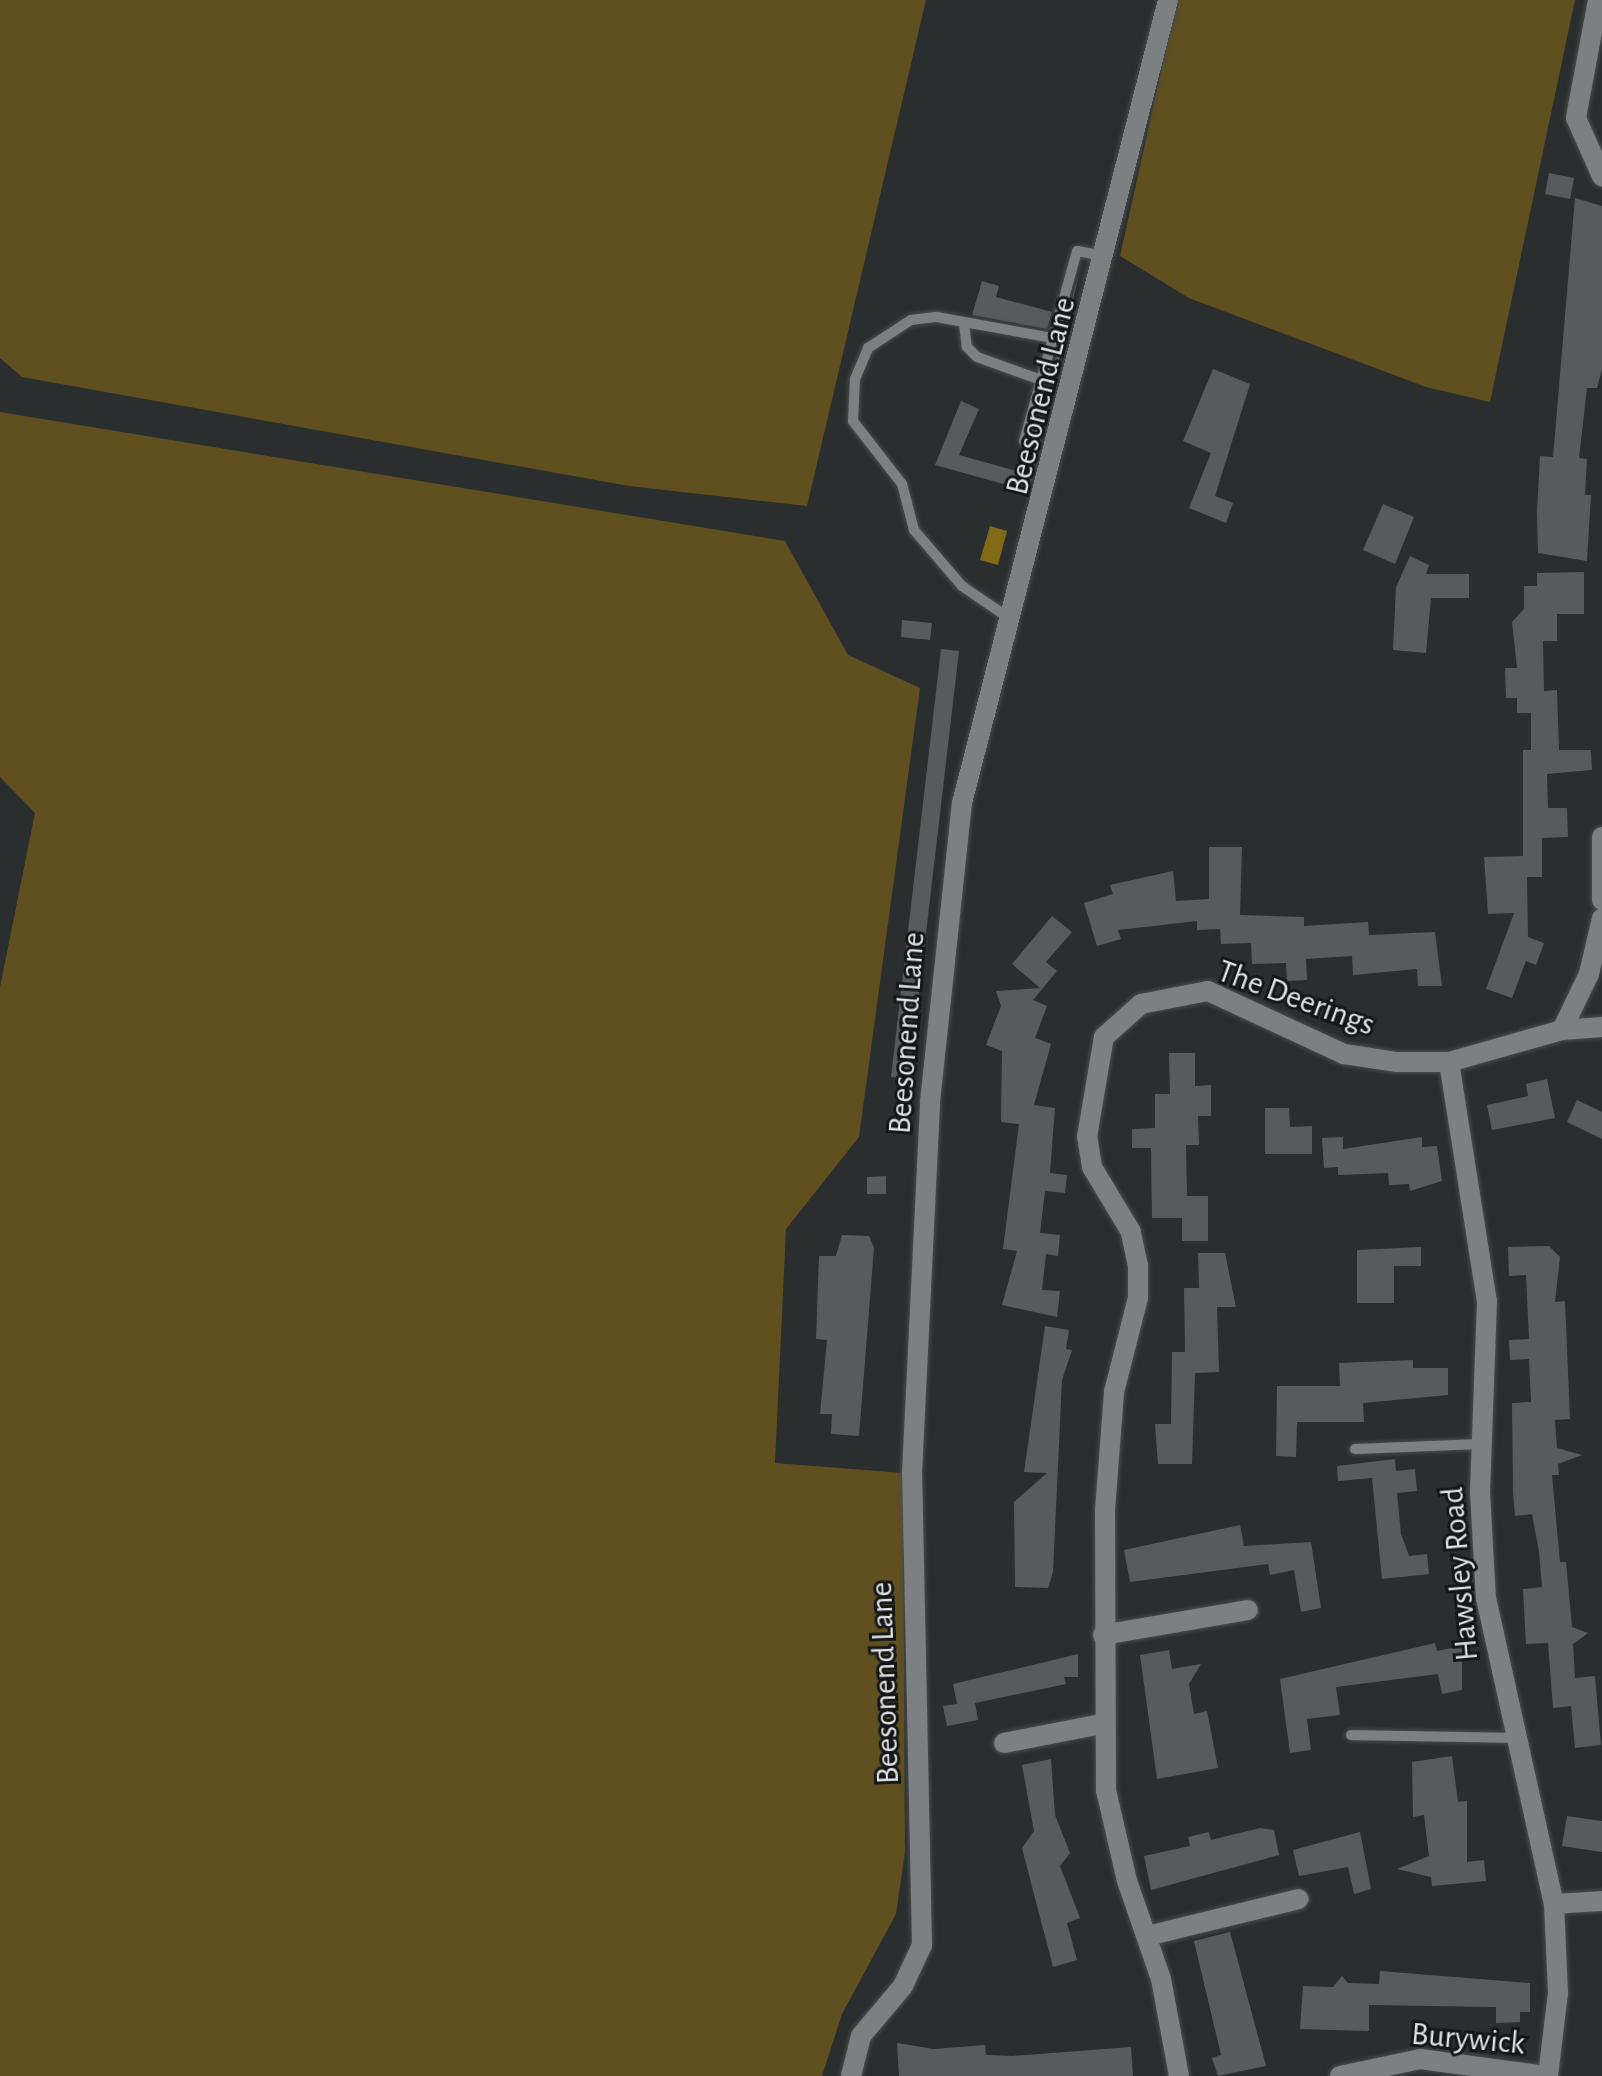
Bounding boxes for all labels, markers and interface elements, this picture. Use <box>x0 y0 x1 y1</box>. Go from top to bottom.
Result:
street label: Beesonend Lane <box>998 293 1084 499</box>
street label: Beesonend Lane <box>881 931 933 1135</box>
street label: The Deerings <box>1212 952 1380 1044</box>
street label: Hawsley Road <box>1433 1486 1487 1662</box>
street label: Beesonend Lane <box>862 1581 908 1785</box>
street label: Burywick <box>1410 2015 1526 2063</box>

